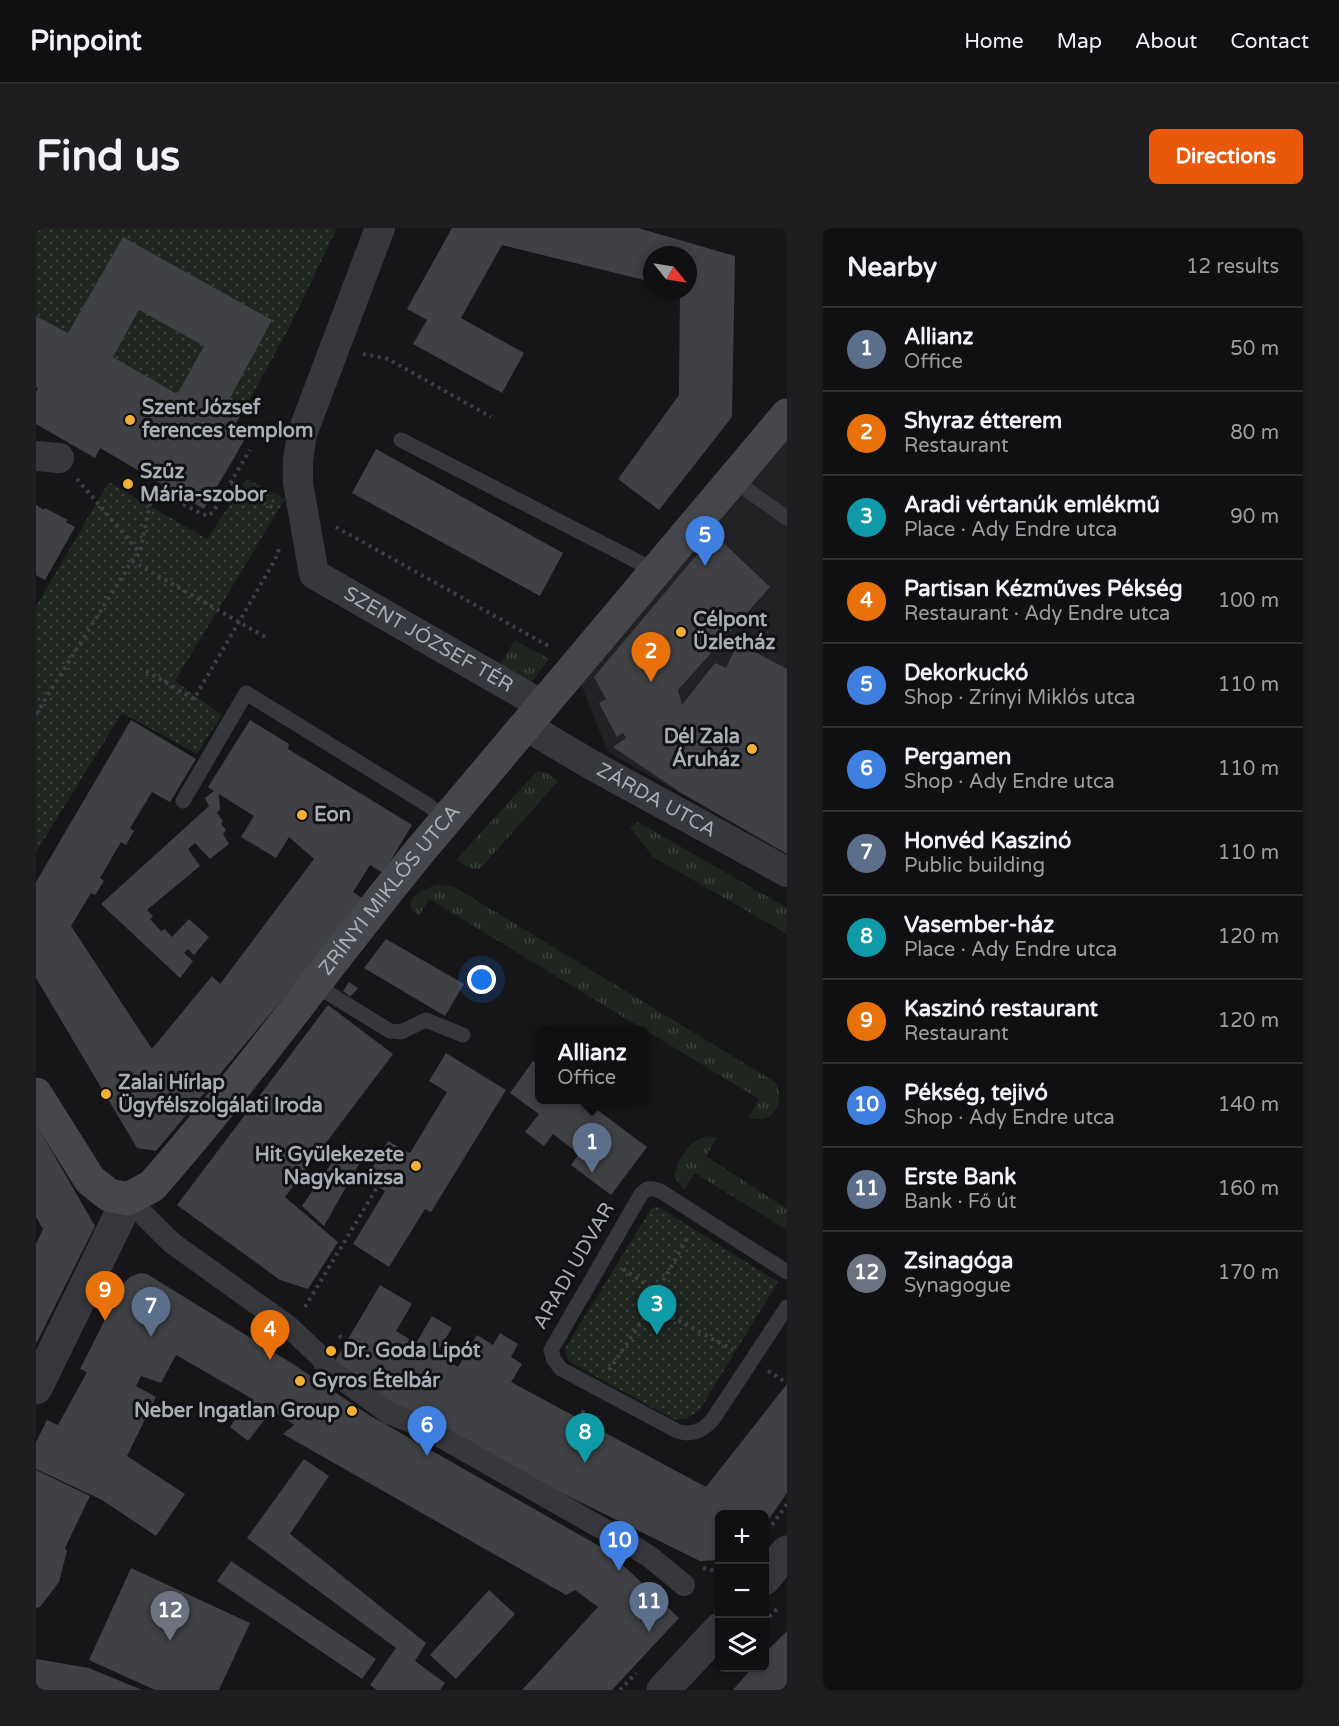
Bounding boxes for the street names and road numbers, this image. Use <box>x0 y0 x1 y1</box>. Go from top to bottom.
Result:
street label: SZENT JÓZSEF TÉR <box>340 582 517 698</box>
street label: ZÁRDA UTCA <box>592 758 720 843</box>
street label: ZRÍNYI MIKLÓS UTCA <box>314 800 465 980</box>
street label: ARADI UDVAR <box>528 1198 620 1334</box>

